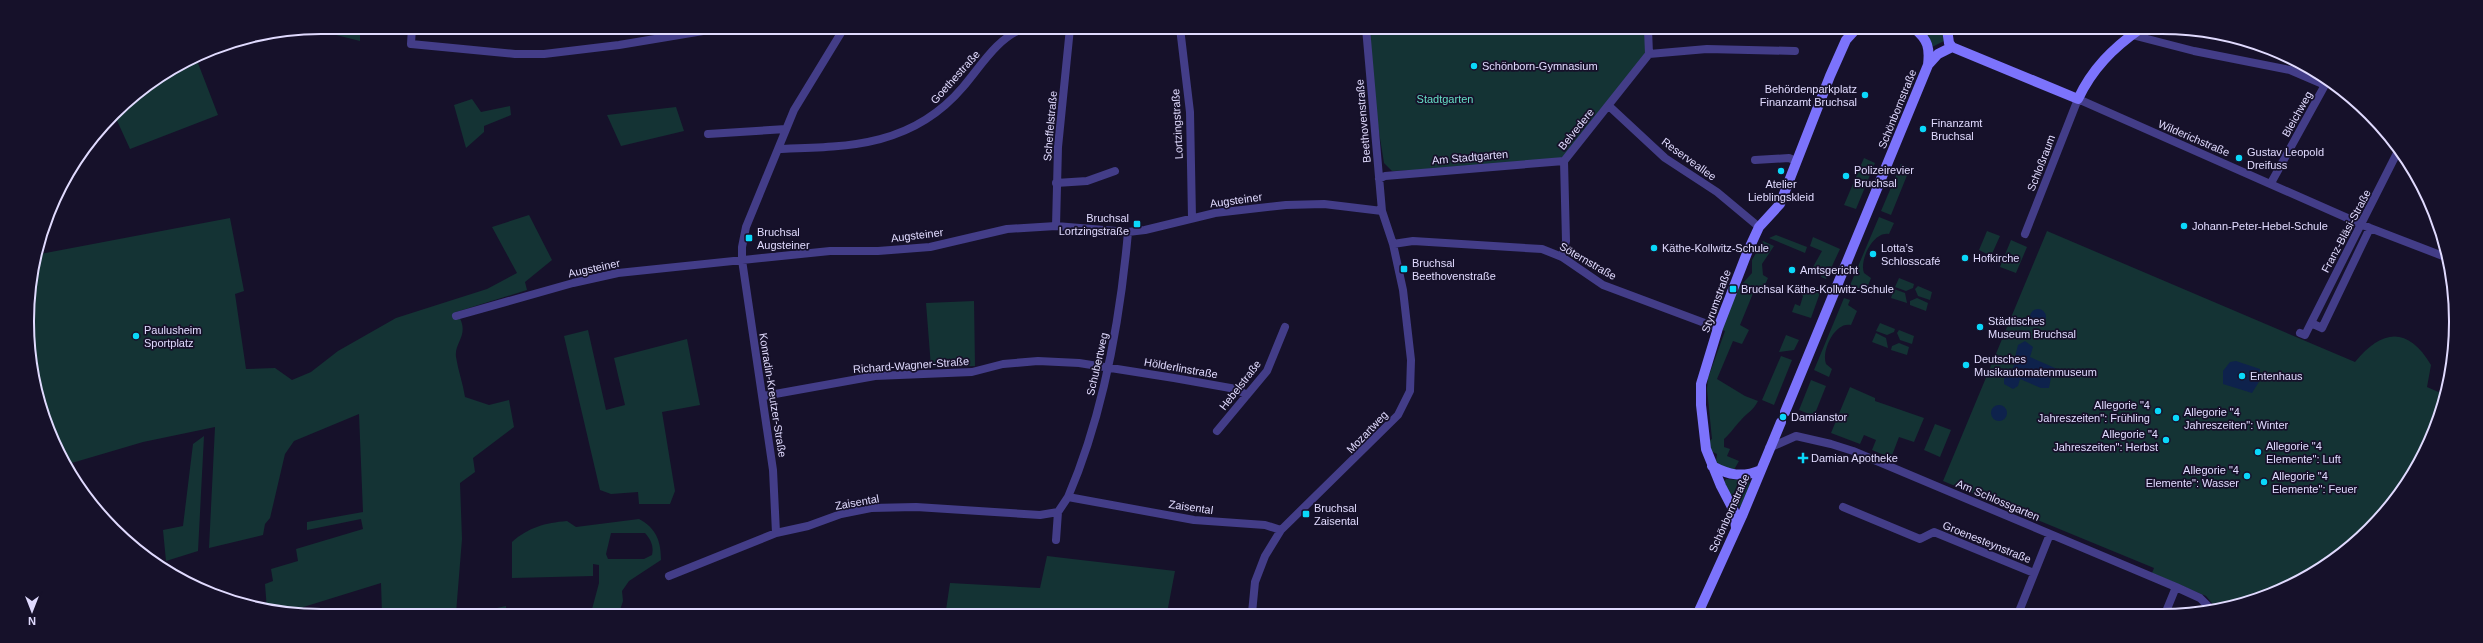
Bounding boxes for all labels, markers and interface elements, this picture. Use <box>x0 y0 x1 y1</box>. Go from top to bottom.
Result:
street label: Goethestraße <box>928 48 982 106</box>
place label: Schönborn-Gymnasium <box>1482 60 1598 72</box>
marker: Schönborn-Gymnasium <box>1469 61 1479 71</box>
street label: Schönbornstraße <box>1876 68 1918 150</box>
street label: Beethovenstraße <box>1353 79 1373 163</box>
place label: Behördenparkplatz Finanzamt Bruchsal <box>1760 83 1857 108</box>
street label: Lortzingstraße <box>1169 89 1185 159</box>
street label: Bleichweg <box>2280 89 2314 139</box>
street label: Scheffelstraße <box>1041 90 1059 162</box>
marker: Behördenparkplatz Finanzamt Bruchsal <box>1860 90 1870 100</box>
park label: Stadtgarten <box>1417 93 1473 105</box>
street label: Belvedere <box>1556 106 1596 152</box>
place label: Finanzamt Bruchsal <box>1931 117 1982 142</box>
street label: Wilderichstraße <box>2156 118 2232 158</box>
marker: Finanzamt Bruchsal <box>1918 124 1928 134</box>
street label: Schloßraum <box>2025 133 2057 193</box>
street label: Reserveallee <box>1660 135 1718 183</box>
place label: Gustav Leopold Dreifuss <box>2247 146 2324 171</box>
street label: Am Stadtgarten <box>1431 148 1509 166</box>
marker: Gustav Leopold Dreifuss <box>2234 153 2244 163</box>
place label: Polizeirevier Bruchsal <box>1854 164 1914 189</box>
marker: Atelier Lieblingskleid <box>1776 166 1786 176</box>
marker: Polizeirevier Bruchsal <box>1841 171 1851 181</box>
place label: Atelier Lieblingskleid <box>1748 178 1814 203</box>
street label: Franz-Bläsi-Straße <box>2319 187 2373 275</box>
street label: Augsteiner <box>1209 190 1263 210</box>
place label: Bruchsal Lortzingstraße <box>1059 212 1129 237</box>
marker: Bruchsal Lortzingstraße <box>1132 219 1142 229</box>
place label: Johann-Peter-Hebel-Schule <box>2192 220 2328 232</box>
marker: Johann-Peter-Hebel-Schule <box>2179 221 2189 231</box>
place label: Bruchsal Augsteiner <box>757 226 810 251</box>
street label: Augsteiner <box>890 226 944 244</box>
marker: Bruchsal Augsteiner <box>744 233 754 243</box>
street label: Söternstraße <box>1557 240 1619 282</box>
place label: Käthe-Kollwitz-Schule <box>1662 242 1769 254</box>
place label: Lotta’s Schlosscafé <box>1881 242 1940 267</box>
marker: Käthe-Kollwitz-Schule <box>1649 243 1659 253</box>
marker: Lotta’s Schlosscafé <box>1868 249 1878 259</box>
place label: Hofkirche <box>1973 252 2019 264</box>
marker: Hofkirche <box>1960 253 1970 263</box>
street label: Augsteiner <box>567 257 621 279</box>
place label: Bruchsal Beethovenstraße <box>1412 257 1496 282</box>
marker: Bruchsal Beethovenstraße <box>1399 264 1409 274</box>
place label: Amtsgericht <box>1800 264 1858 276</box>
marker: Amtsgericht <box>1787 265 1797 275</box>
street label: Styrumstraße <box>1699 268 1733 334</box>
place label: Bruchsal Käthe-Kollwitz-Schule <box>1741 283 1894 295</box>
marker: Bruchsal Käthe-Kollwitz-Schule <box>1728 284 1738 294</box>
place label: Städtisches Museum Bruchsal <box>1988 315 2076 340</box>
marker: Städtisches Museum Bruchsal <box>1975 322 1985 332</box>
place label: Paulusheim Sportplatz <box>144 324 201 349</box>
marker: Paulusheim Sportplatz <box>131 331 141 341</box>
street label: Schubertweg <box>1084 331 1110 397</box>
street label: Konradin-Kreutzer-Straße <box>757 332 789 458</box>
place label: Deutsches Musikautomatenmuseum <box>1974 353 2097 378</box>
street label: Richard-Wagner-Straße <box>853 355 969 375</box>
street label: Hölderlinstraße <box>1143 356 1219 380</box>
street label: Hebelstraße <box>1217 358 1263 412</box>
marker: Deutsches Musikautomatenmuseum <box>1961 360 1971 370</box>
place label: Entenhaus <box>2250 370 2303 382</box>
marker: Entenhaus <box>2237 371 2247 381</box>
place label: Allegorie "4 Jahreszeiten": Frühling <box>2038 399 2150 424</box>
marker: Allegorie "4 Jahreszeiten": Frühling <box>2153 406 2163 416</box>
place label: Allegorie "4 Jahreszeiten": Winter <box>2184 406 2289 431</box>
street label: Mozartweg <box>1344 408 1390 456</box>
place label: Damianstor <box>1791 411 1848 423</box>
marker: Damianstor <box>1778 412 1788 422</box>
marker: Allegorie "4 Jahreszeiten": Winter <box>2171 413 2181 423</box>
place label: Allegorie "4 Jahreszeiten": Herbst <box>2053 428 2158 453</box>
marker: Allegorie "4 Jahreszeiten": Herbst <box>2161 435 2171 445</box>
place label: Allegorie "4 Elemente": Luft <box>2266 440 2341 465</box>
marker: Allegorie "4 Elemente": Luft <box>2253 447 2263 457</box>
place label: Damian Apotheke <box>1811 452 1898 464</box>
marker: Damian Apotheke <box>1798 453 1808 463</box>
place label: Allegorie "4 Elemente": Wasser <box>2146 464 2239 489</box>
place label: Allegorie "4 Elemente": Feuer <box>2272 470 2358 495</box>
marker: Allegorie "4 Elemente": Wasser <box>2242 471 2252 481</box>
street label: Schönbornstraße <box>1706 472 1752 554</box>
street label: Am Schlossgarten <box>1955 477 2041 523</box>
marker: Allegorie "4 Elemente": Feuer <box>2259 477 2269 487</box>
street label: Zaisental <box>834 492 880 512</box>
street label: Zaisental <box>1168 498 1214 516</box>
place label: Bruchsal Zaisental <box>1314 502 1359 527</box>
marker: Bruchsal Zaisental <box>1301 509 1311 519</box>
street label: Groenesteynstraße <box>1941 519 2033 565</box>
north arrow <box>12 591 52 631</box>
text: N <box>28 615 36 627</box>

